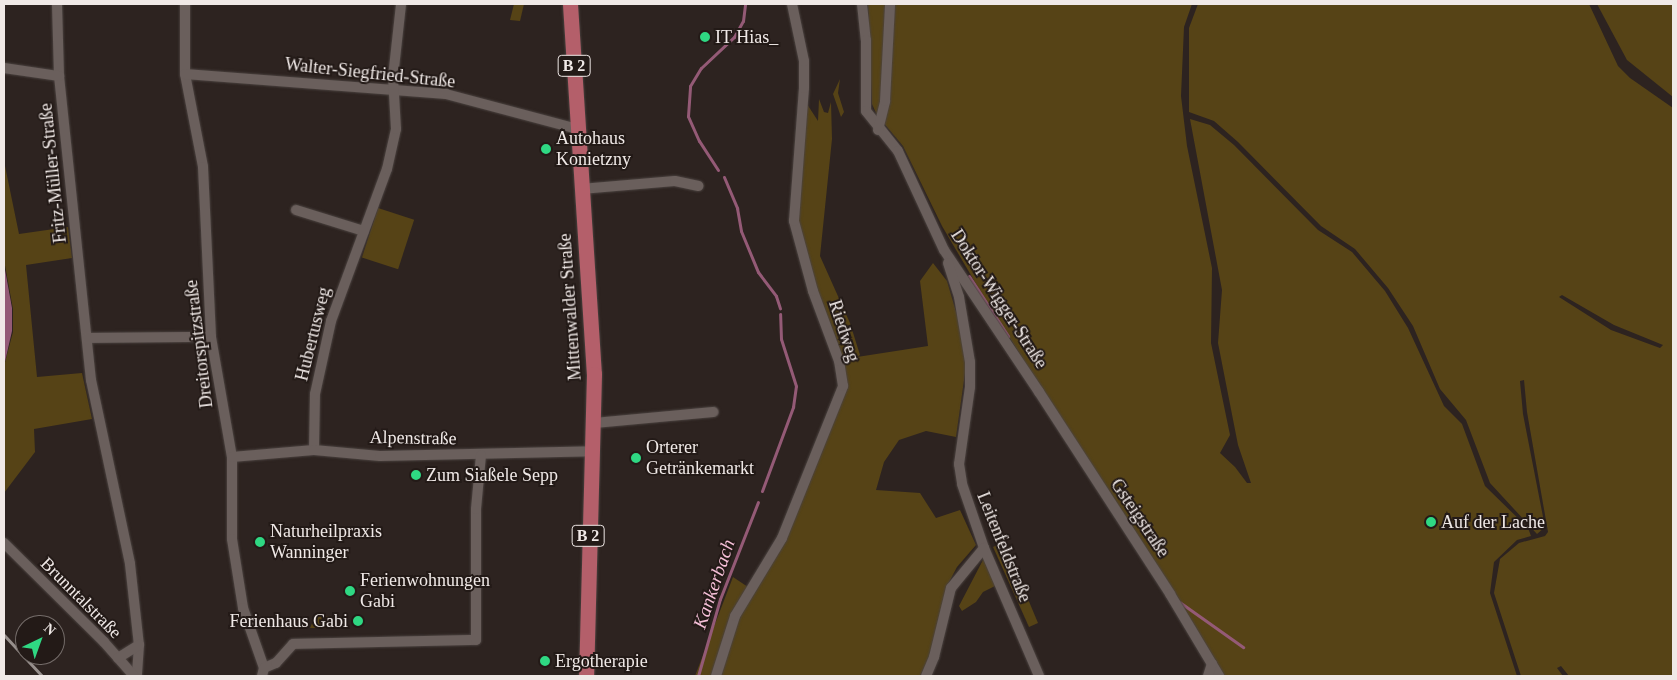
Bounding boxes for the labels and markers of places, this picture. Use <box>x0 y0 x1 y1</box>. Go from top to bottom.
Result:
place label: IT Hias_ <box>715 26 778 48</box>
marker: IT Hias_ <box>699 31 711 43</box>
place label: Autohaus Konietzny <box>556 128 631 170</box>
marker: Autohaus Konietzny <box>540 143 552 155</box>
place label: Orterer Getränkemarkt <box>646 437 754 479</box>
marker: Orterer Getränkemarkt <box>630 452 642 464</box>
place label: Zum Siaßele Sepp <box>426 464 558 486</box>
marker: Zum Siaßele Sepp <box>410 469 422 481</box>
place label: Auf der Lache <box>1441 511 1545 533</box>
marker: Auf der Lache <box>1425 516 1437 528</box>
place label: Naturheilpraxis Wanninger <box>270 521 382 564</box>
marker: Naturheilpraxis Wanninger <box>254 536 266 548</box>
place label: Ferienwohnungen Gabi <box>360 570 490 612</box>
marker: Ferienwohnungen Gabi <box>344 585 356 597</box>
place label: Ferienhaus Gabi <box>230 610 348 632</box>
marker: Ferienhaus Gabi <box>352 615 364 627</box>
place label: Ergotherapie <box>555 650 648 672</box>
marker: Ergotherapie <box>539 655 551 667</box>

